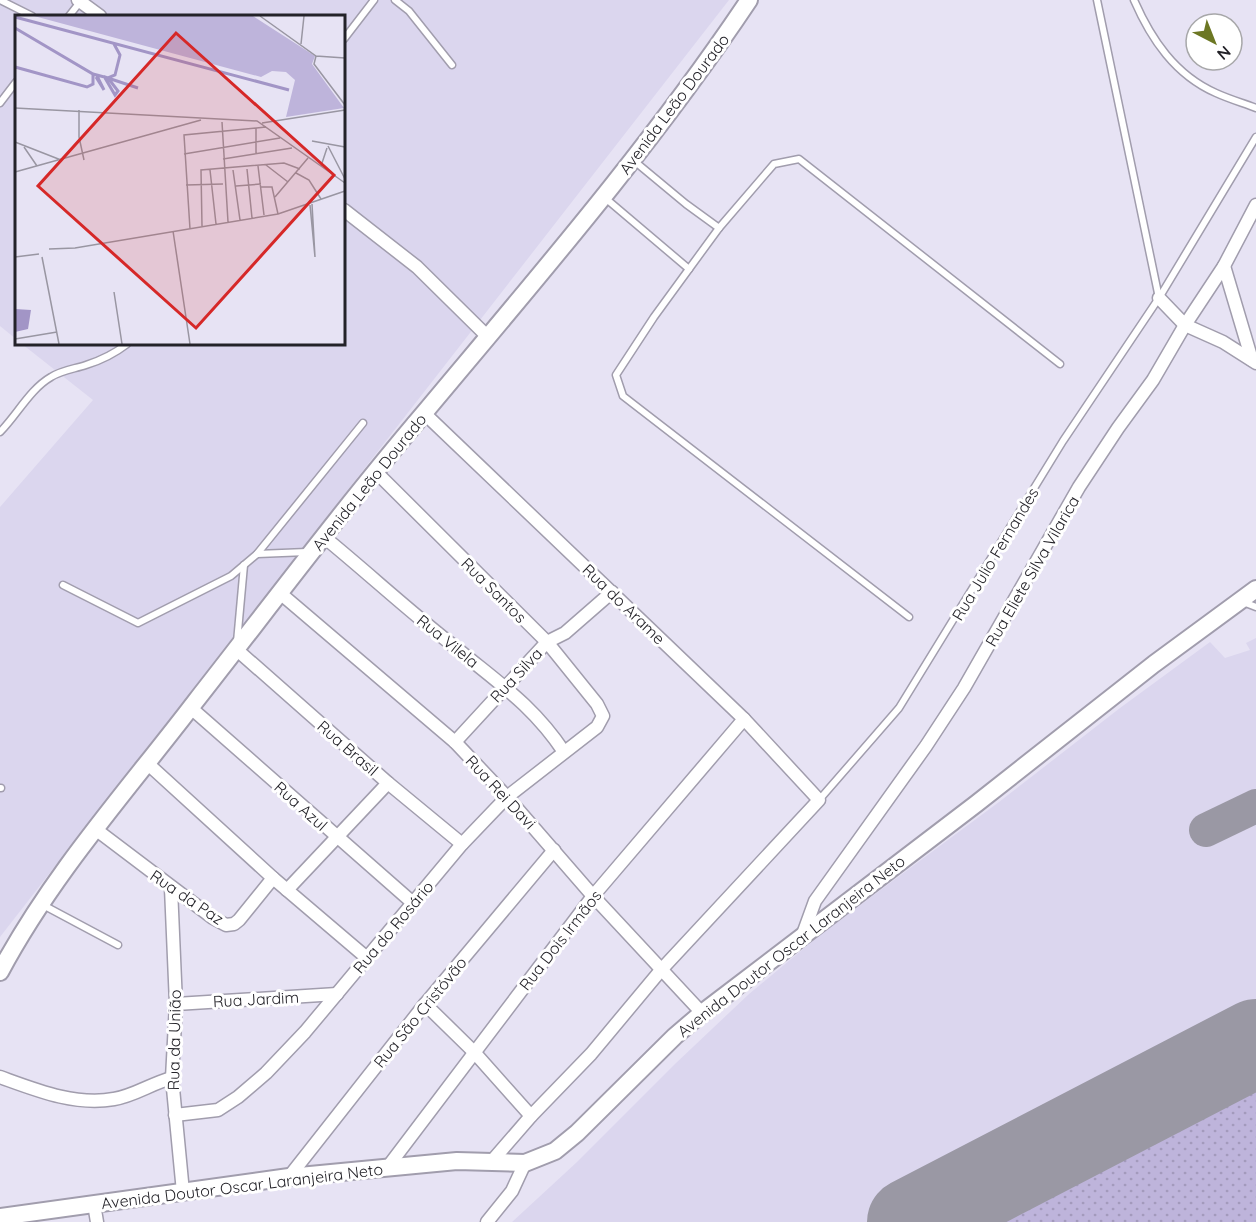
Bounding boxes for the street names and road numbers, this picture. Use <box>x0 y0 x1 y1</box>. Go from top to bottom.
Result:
street label: Avenida Leão Dourado <box>615 30 733 178</box>
street label: Avenida Leão Dourado <box>308 409 430 555</box>
street label: Rua Julio Fernandes <box>947 484 1043 624</box>
street label: Rua Eliete Silva Vilarica <box>981 492 1083 650</box>
street label: Rua Santos <box>457 553 531 627</box>
street label: Rua do Arame <box>579 560 669 648</box>
street label: Rua Vilela <box>413 610 483 672</box>
street label: Rua Silva <box>486 643 546 707</box>
street label: Rua Brasil <box>313 716 383 780</box>
street label: Rua Rei Davi <box>462 751 540 833</box>
street label: Rua Azul <box>270 777 332 835</box>
street label: Avenida Doutor Oscar Laranjeira Neto <box>673 851 909 1041</box>
street label: Rua da Paz <box>146 865 228 929</box>
street label: Rua do Rosário <box>349 877 437 977</box>
street label: Rua Dois Irmãos <box>515 886 605 994</box>
street label: Rua São Cristóvão <box>369 953 471 1071</box>
street label: Rua Jardim <box>212 987 300 1011</box>
street label: Rua da União <box>163 989 185 1091</box>
street label: Avenida Doutor Oscar Laranjeira Neto <box>100 1159 384 1213</box>

